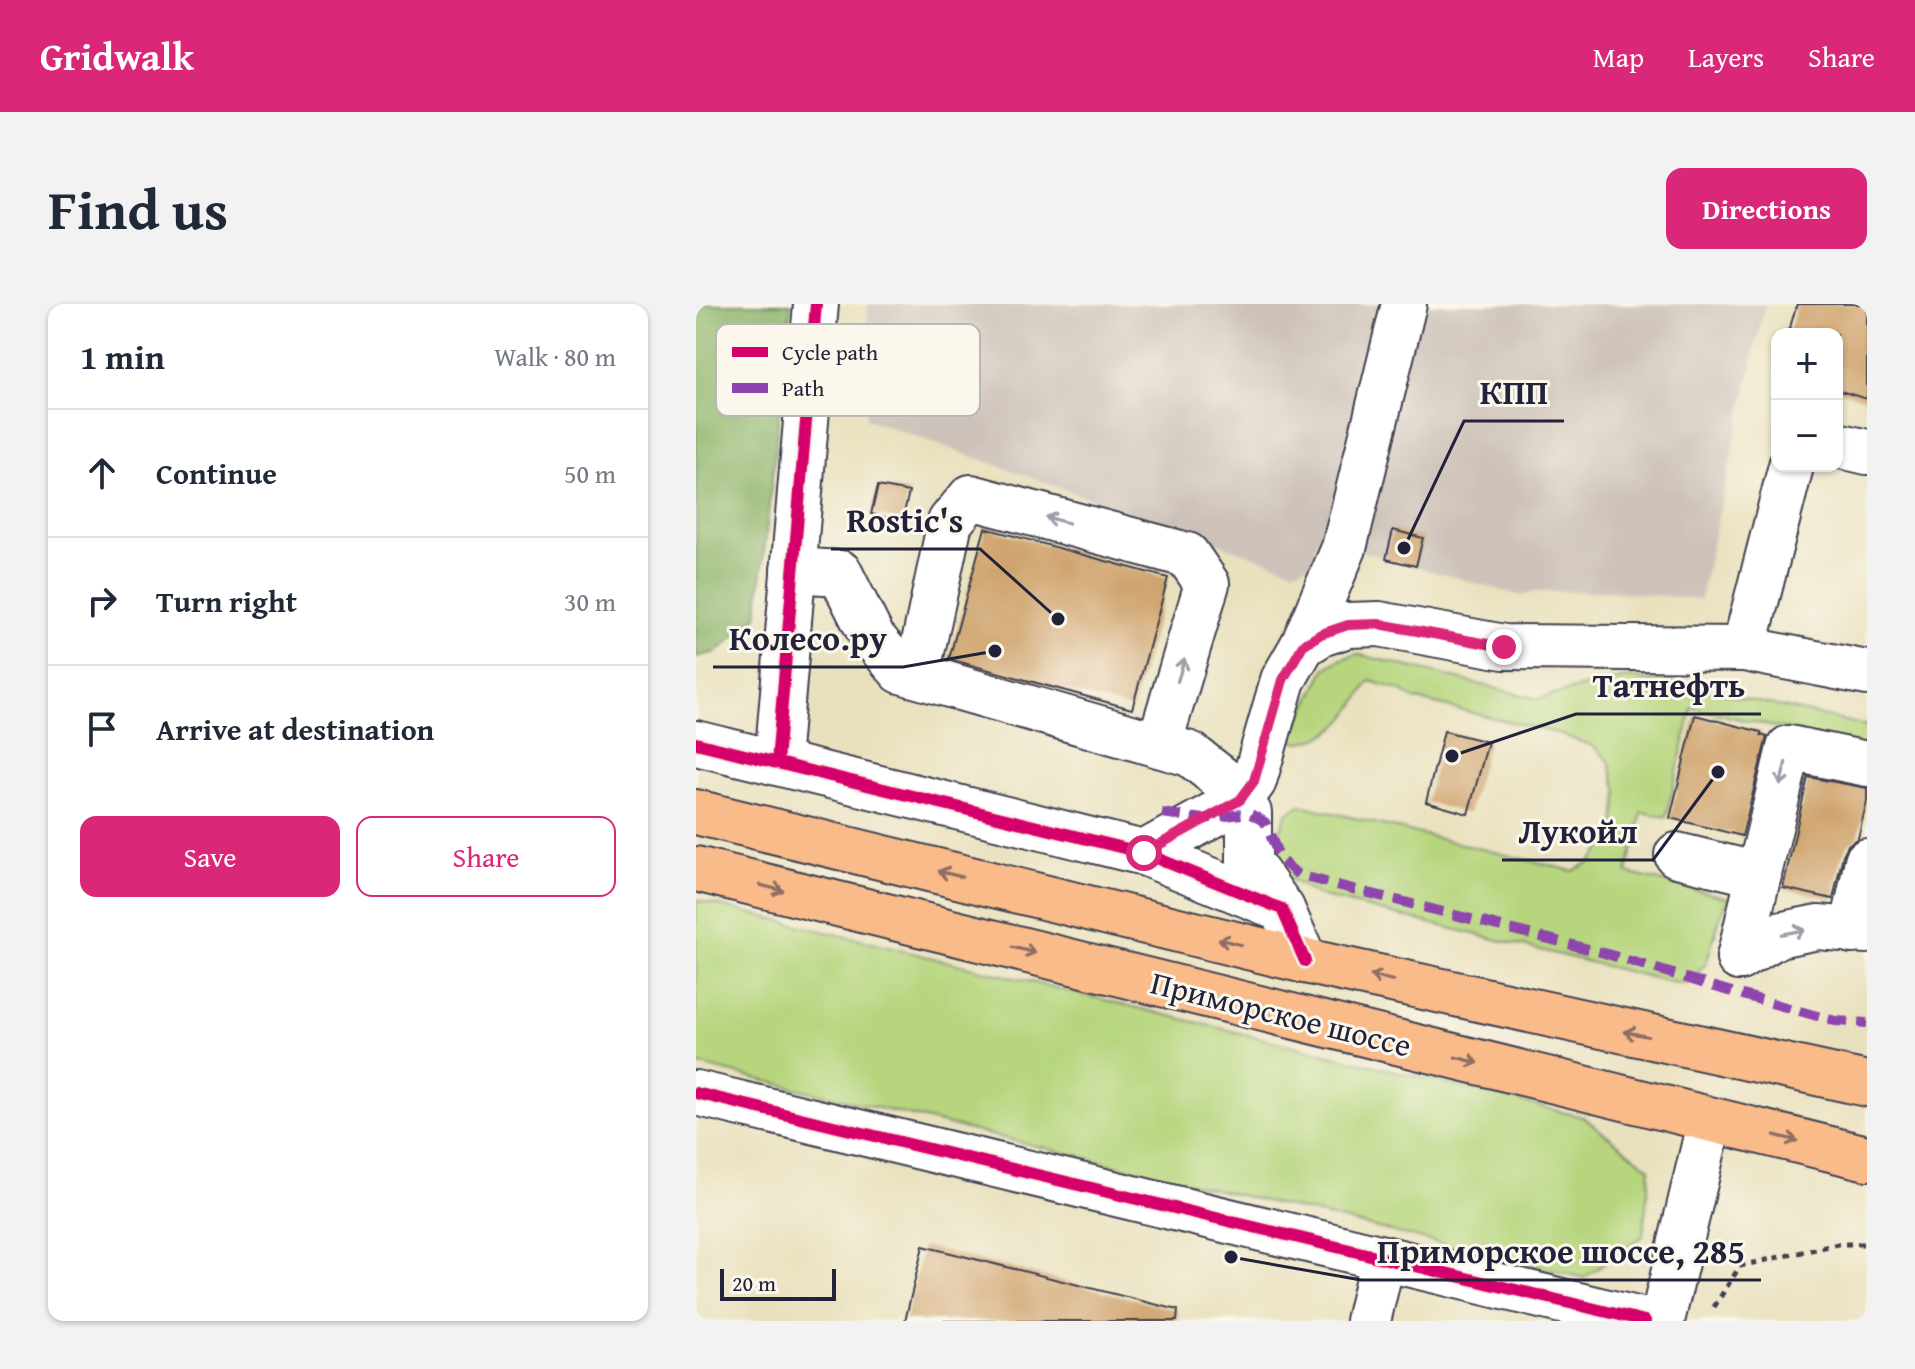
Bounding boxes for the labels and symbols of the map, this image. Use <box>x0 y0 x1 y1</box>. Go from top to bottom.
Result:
legend <box>716 324 980 416</box>
text: Cycle path <box>782 336 879 368</box>
callout: КПП <box>1464 363 1564 421</box>
text: КПП <box>1480 367 1548 416</box>
text: Path <box>782 372 825 404</box>
callout: Rostic's <box>831 491 980 549</box>
text: Rostic's <box>847 495 963 544</box>
one-way arrow <box>1044 512 1070 527</box>
callout: Колесо.ру <box>713 609 903 667</box>
text: Колесо.ру <box>729 613 887 662</box>
route end <box>1486 629 1522 665</box>
callout: Татнефть <box>1576 656 1761 714</box>
one-way arrow <box>1174 658 1189 684</box>
text: Татнефть <box>1593 660 1745 709</box>
one-way arrow <box>1775 760 1790 786</box>
callout: Лукойл <box>1502 802 1653 860</box>
text: Лукойл <box>1518 806 1638 855</box>
route start <box>1126 835 1162 871</box>
one-way arrow <box>938 866 963 881</box>
one-way arrow <box>758 881 784 896</box>
one-way arrow <box>1780 924 1805 939</box>
one-way arrow <box>1217 934 1243 949</box>
one-way arrow <box>1011 944 1037 959</box>
street label: Приморское шоссе <box>1146 958 1416 1069</box>
one-way arrow <box>1370 970 1396 985</box>
one-way arrow <box>1624 1026 1650 1041</box>
one-way arrow <box>1453 1053 1479 1068</box>
one-way arrow <box>1773 1132 1799 1147</box>
callout: Приморское шоссе, 285 <box>1361 1222 1761 1280</box>
text: Приморское шоссе, 285 <box>1377 1226 1745 1275</box>
scale bar <box>720 1265 836 1301</box>

